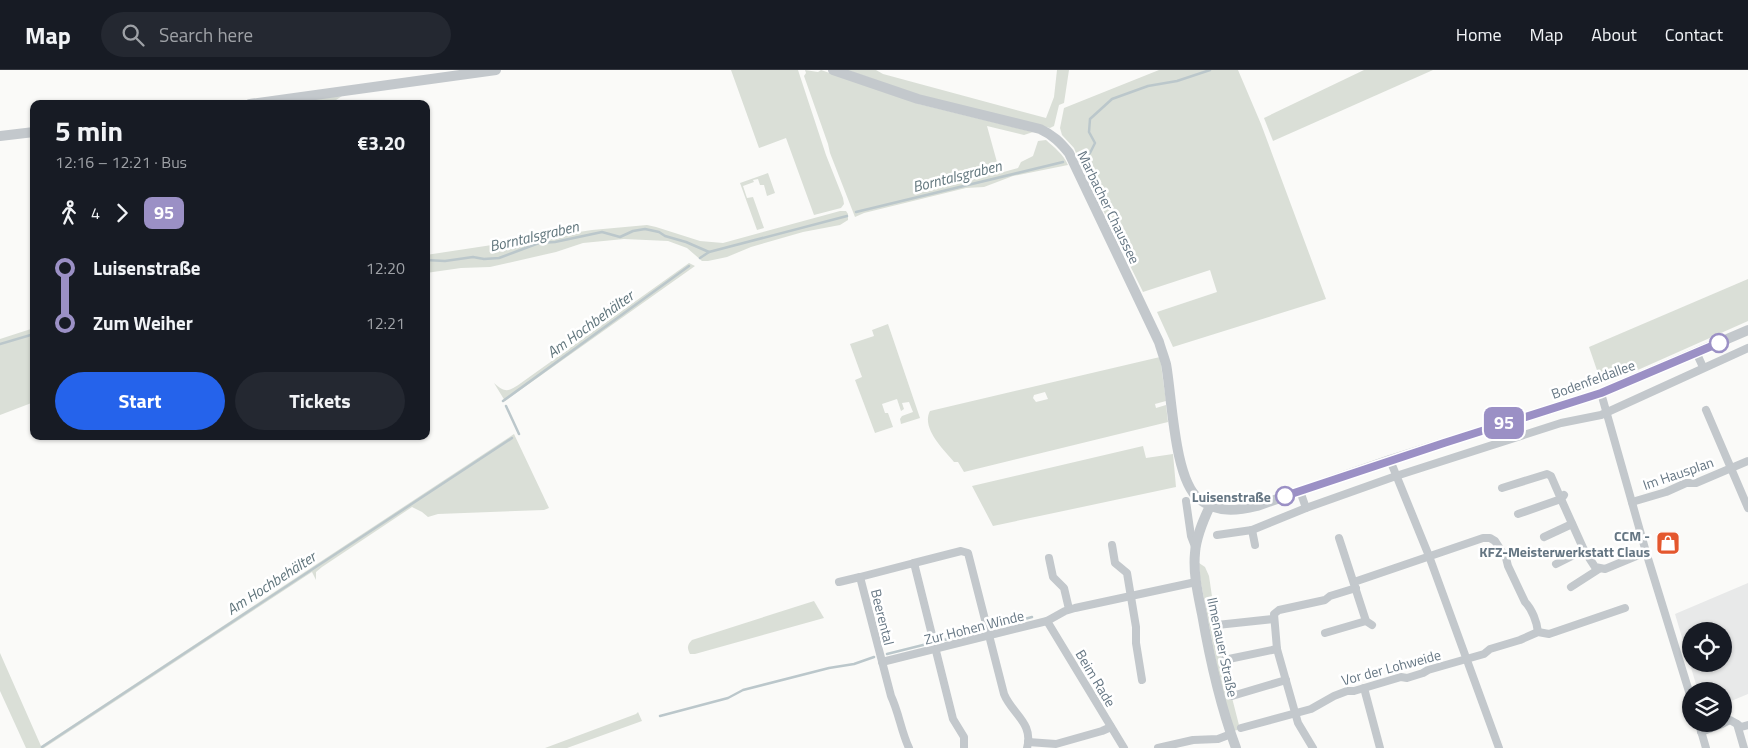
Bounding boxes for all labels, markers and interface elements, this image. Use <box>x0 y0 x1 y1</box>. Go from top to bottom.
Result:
search box <box>101 12 451 57</box>
text: Map <box>25 17 71 53</box>
text: Search here <box>159 20 253 49</box>
icon: search <box>119 21 147 49</box>
text: Home <box>1456 21 1502 48</box>
text: Map <box>1530 21 1563 48</box>
text: About <box>1591 21 1637 48</box>
text: Contact <box>1665 21 1723 48</box>
text: 5 min <box>55 109 123 152</box>
text: €3.20 <box>358 128 405 157</box>
street label: Marbacher Chaussee <box>1073 147 1145 267</box>
text: 12:16 – 12:21 · Bus <box>55 150 187 174</box>
water label: Borntalsgraben <box>910 154 1004 198</box>
icon: walk <box>55 199 83 227</box>
icon: forward <box>108 199 136 227</box>
text: 95 <box>154 199 174 226</box>
text: 4 <box>91 201 100 225</box>
water label: Borntalsgraben <box>487 214 581 257</box>
text: Luisenstraße <box>93 253 201 282</box>
text: 12:20 <box>366 256 405 280</box>
water label: Am Hochbehälter <box>542 283 640 363</box>
text: Zum Weiher <box>93 308 193 337</box>
text: 12:21 <box>366 311 405 335</box>
unlabelled marker <box>1709 333 1729 353</box>
street label: Bodenfeldallee <box>1548 354 1638 404</box>
button: Start <box>55 372 225 430</box>
button: Tickets <box>235 372 405 430</box>
line badge: 95 <box>1482 407 1526 439</box>
text: 95 <box>1494 409 1514 436</box>
street label: Im Hausplan <box>1640 451 1716 495</box>
place label: Luisenstraße <box>1192 486 1271 507</box>
marker: Luisenstraße <box>1275 486 1295 506</box>
place label: CCM - KFZ-Meisterwerkstatt Claus <box>1479 525 1650 562</box>
shop icon: CCM - KFZ-Meisterwerkstatt Claus <box>1655 530 1681 556</box>
water label: Am Hochbehälter <box>222 544 322 621</box>
street label: Beerental <box>866 587 900 647</box>
street label: Ilmenauer Straße <box>1202 595 1244 699</box>
street label: Zur Hohen Winde <box>922 604 1026 650</box>
map controls <box>1682 622 1732 732</box>
button: locate <box>1682 622 1732 672</box>
street label: Vor der Lohweide <box>1339 644 1443 690</box>
street label: Beim Rade <box>1071 645 1121 711</box>
button: layers <box>1682 682 1732 732</box>

